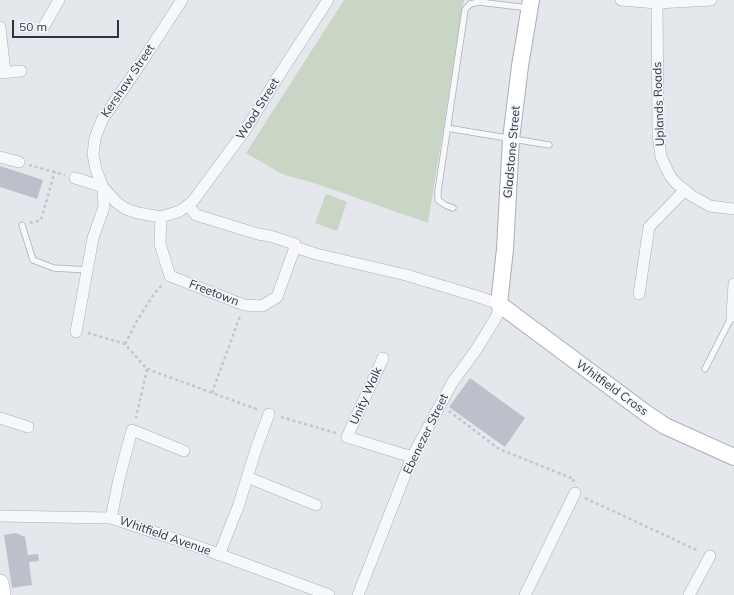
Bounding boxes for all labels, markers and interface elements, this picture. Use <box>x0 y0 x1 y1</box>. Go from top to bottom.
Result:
scale bar <box>14 12 121 38</box>
text: 50 m <box>19 19 47 34</box>
street label: Kershaw Street <box>98 42 158 120</box>
street label: Uplands Roads <box>650 61 668 147</box>
street label: Wood Street <box>233 76 283 142</box>
street label: Gladstone Street <box>501 105 523 199</box>
street label: Freetown <box>187 277 241 309</box>
street label: Whitfield Cross <box>573 357 651 419</box>
street label: Unity Walk <box>347 365 385 427</box>
street label: Ebenezer Street <box>400 391 452 477</box>
street label: Whitfield Avenue <box>117 514 213 558</box>

